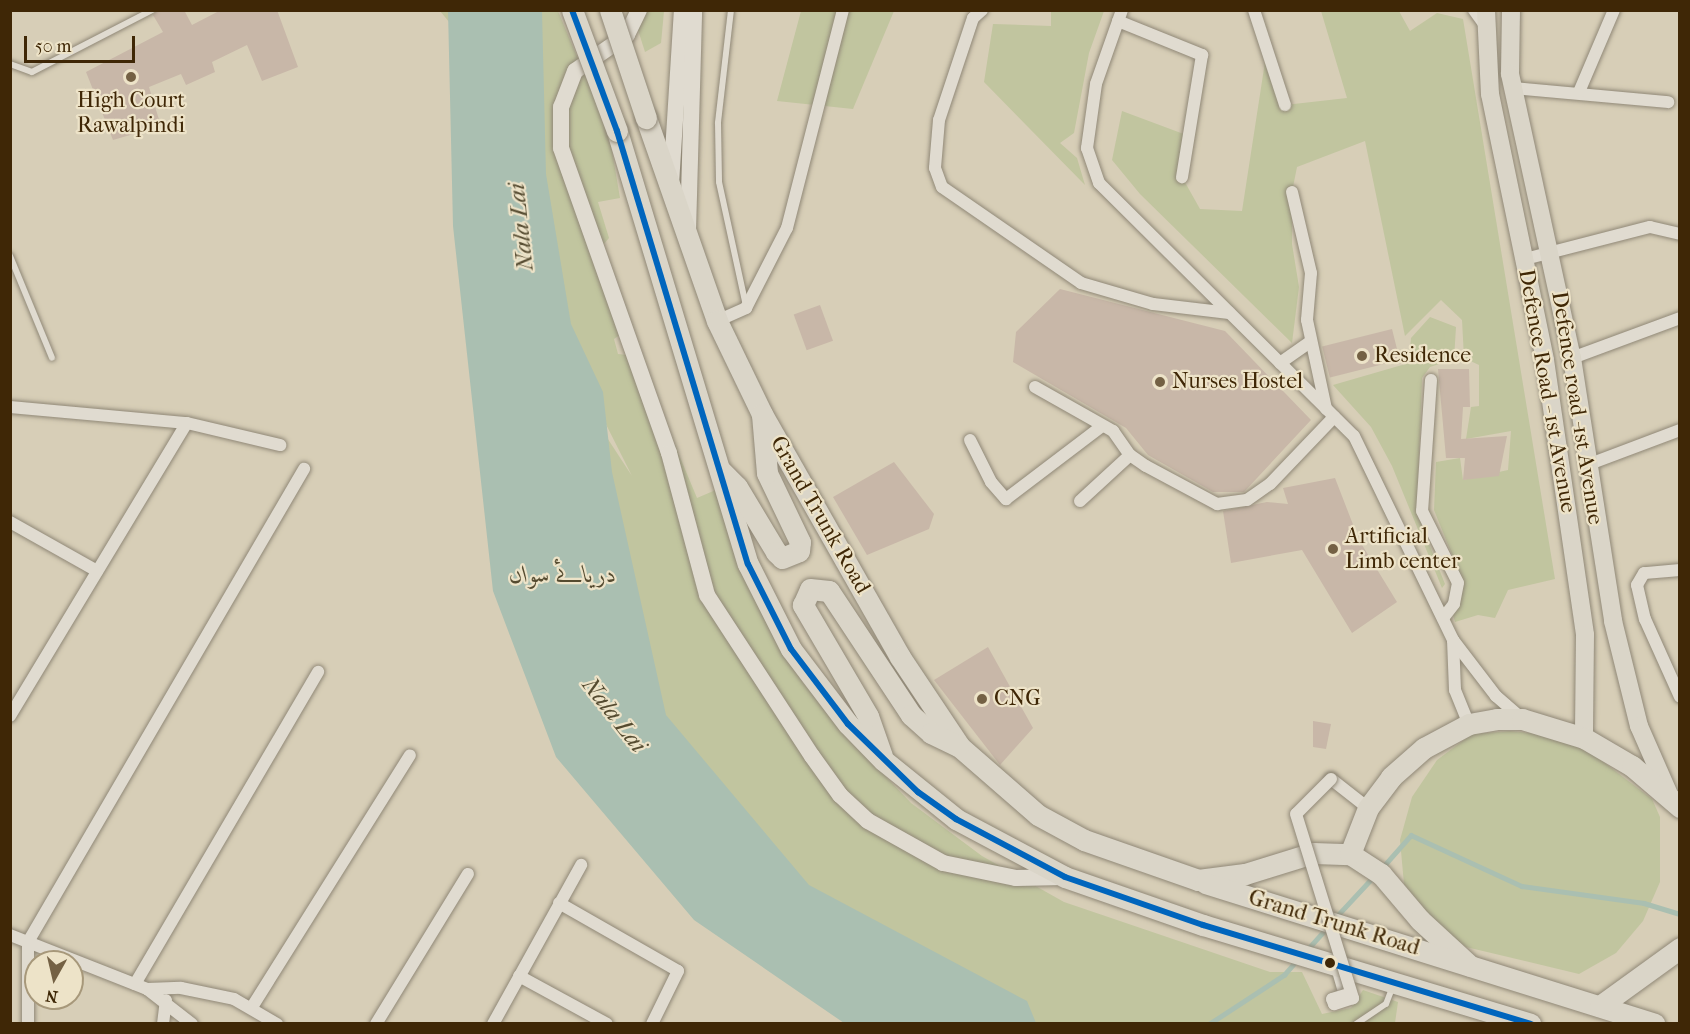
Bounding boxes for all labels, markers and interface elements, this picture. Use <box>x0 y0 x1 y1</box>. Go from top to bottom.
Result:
scale bar <box>27 24 138 62</box>
text: 50 m <box>35 36 71 57</box>
marker: High Court Rawalpindi <box>124 70 138 84</box>
place label: High Court Rawalpindi <box>77 87 185 138</box>
water label: Nala Lai <box>502 182 540 272</box>
street label: Defence Road - 1st Avenue <box>1513 267 1581 515</box>
street label: Defence road -1st Avenue <box>1546 289 1608 527</box>
place label: Residence <box>1374 343 1471 369</box>
marker: Residence <box>1355 349 1369 363</box>
place label: Nurses Hostel <box>1172 369 1303 395</box>
marker: Nurses Hostel <box>1153 375 1167 389</box>
street label: Grand Trunk Road <box>764 432 876 598</box>
place label: Artificial Limb center <box>1345 523 1460 574</box>
marker: Artificial Limb center <box>1326 542 1340 556</box>
water label: دریائے سواں <box>509 561 617 589</box>
water label: Nala Lai <box>576 671 652 759</box>
place label: CNG <box>994 686 1041 712</box>
marker: CNG <box>975 692 989 706</box>
street label: Grand Trunk Road <box>1245 884 1423 962</box>
north arrow <box>24 950 84 1010</box>
unlabelled marker <box>1324 957 1336 969</box>
text: N <box>44 986 59 1007</box>

